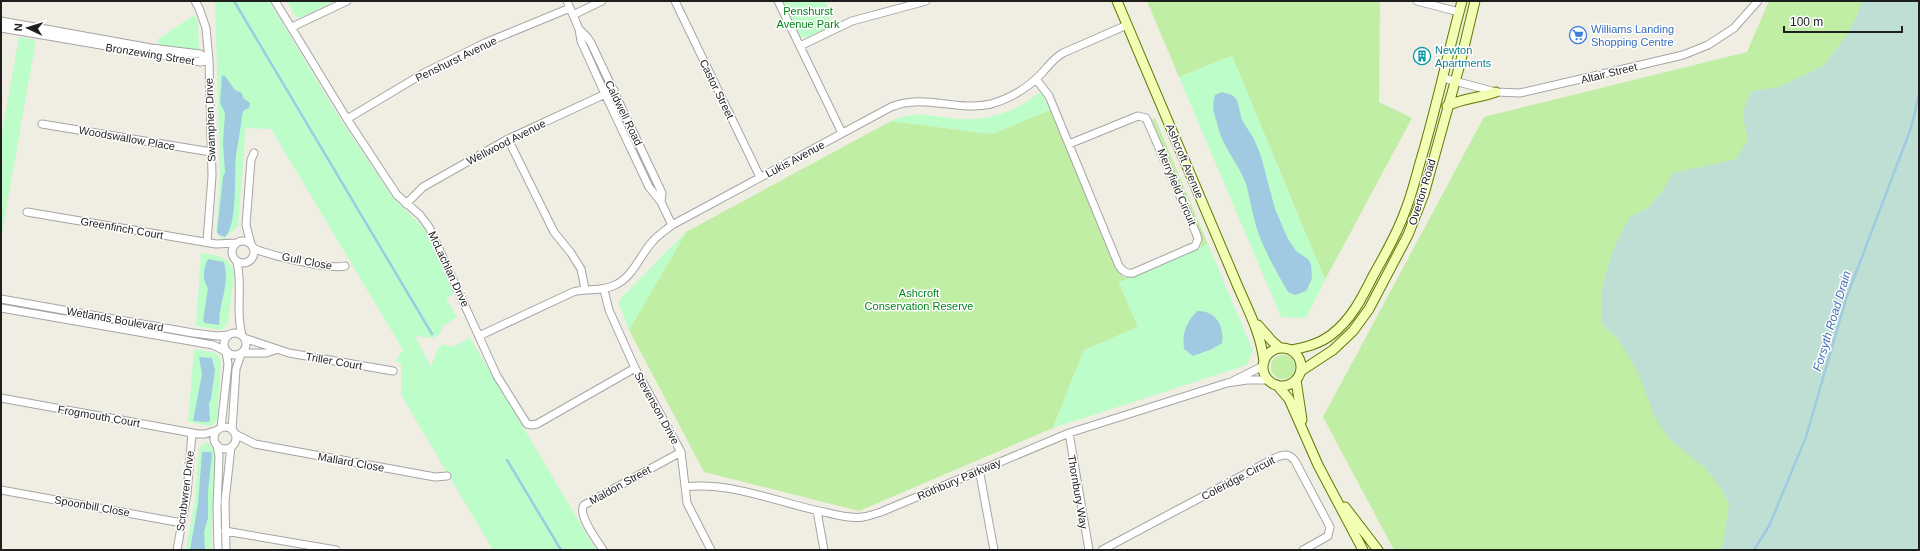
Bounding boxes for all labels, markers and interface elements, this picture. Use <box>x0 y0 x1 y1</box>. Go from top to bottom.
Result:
park label: Penshurst Avenue Park <box>777 5 840 30</box>
north arrow <box>8 8 48 48</box>
scale bar <box>1784 8 1902 34</box>
text: 100 m <box>1790 15 1823 29</box>
text: N <box>12 23 24 32</box>
place label: Williams Landing Shopping Centre <box>1591 23 1674 48</box>
supermarket icon: Williams Landing Shopping Centre <box>1568 25 1588 45</box>
street label: Penshurst Avenue <box>413 34 499 84</box>
street label: Bronzewing Street <box>105 41 195 67</box>
place label: Newton Apartments <box>1435 44 1492 69</box>
building icon: Newton Apartments <box>1412 46 1432 66</box>
street label: Castor Street <box>697 57 737 121</box>
street label: Altair Street <box>1580 60 1638 86</box>
street label: Swamphen Drive <box>203 78 217 162</box>
street label: Caldwell Road <box>603 78 645 148</box>
street label: Wellwood Avenue <box>464 117 548 167</box>
street label: Ashcroft Avenue <box>1164 122 1206 200</box>
street label: Woodswallow Place <box>78 124 176 152</box>
street label: Lukis Avenue <box>763 138 827 180</box>
street label: Merryfield Circuit <box>1155 147 1199 227</box>
street label: Overton Road <box>1406 157 1438 227</box>
street label: Greenfinch Court <box>80 215 164 241</box>
street label: McLachlan Drive <box>426 229 472 309</box>
street label: Gull Close <box>281 250 333 272</box>
water label: Forsyth Road Drain <box>1810 269 1854 373</box>
park label: Ashcroft Conservation Reserve <box>865 287 973 312</box>
street label: Wetlands Boulevard <box>66 305 164 333</box>
street label: Triller Court <box>305 350 363 372</box>
street label: Stevenson Drive <box>632 370 682 446</box>
street label: Frogmouth Court <box>57 403 141 429</box>
street label: Scrubwren Drive <box>174 450 196 532</box>
street label: Mallard Close <box>317 450 385 474</box>
street label: Thornbury Way <box>1066 454 1090 530</box>
street label: Coleridge Circuit <box>1199 454 1277 502</box>
street label: Rothbury Parkway <box>915 456 1003 502</box>
street label: Maldon Street <box>587 463 653 507</box>
street label: Spoonbill Close <box>53 493 131 519</box>

